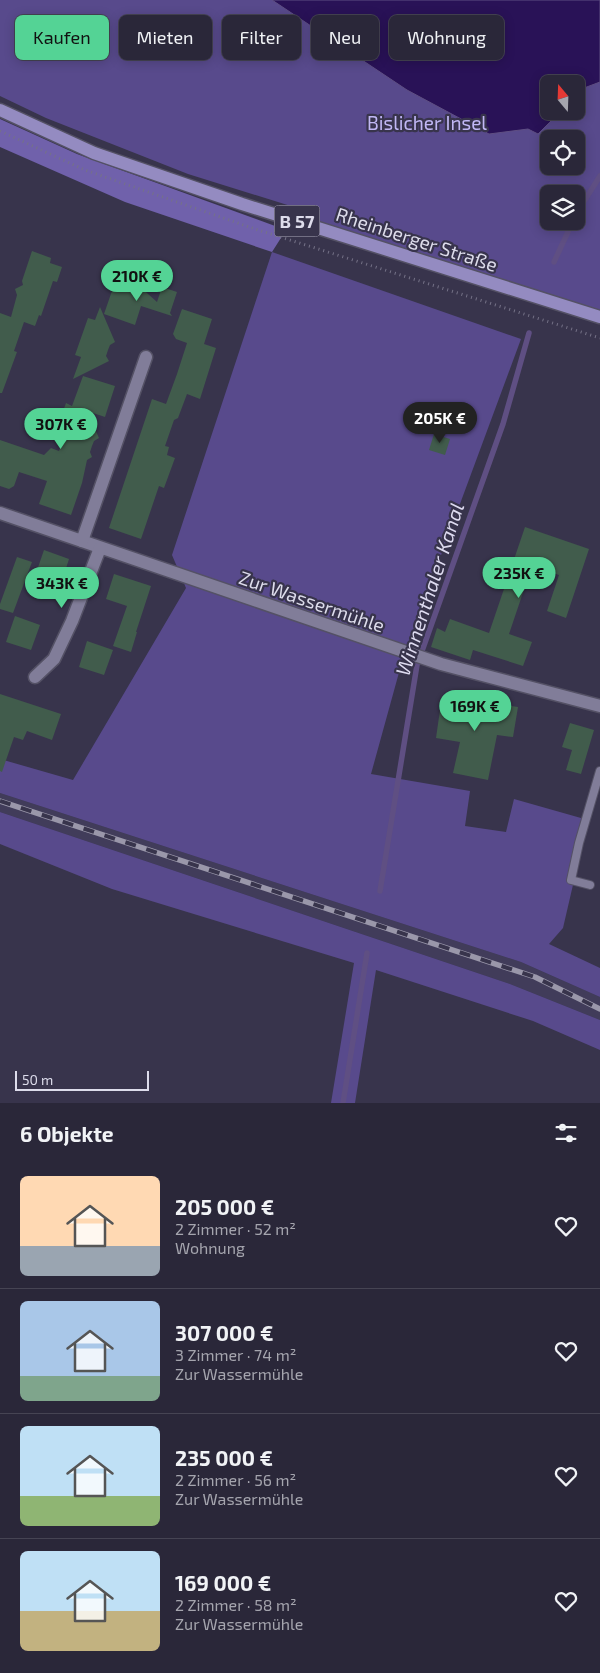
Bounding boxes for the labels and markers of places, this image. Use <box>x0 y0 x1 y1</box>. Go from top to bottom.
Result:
pin: 210K € <box>96 260 178 302</box>
pin: 205K € <box>399 402 481 444</box>
pin: 307K € <box>20 408 102 450</box>
pin: 235K € <box>478 556 560 599</box>
pin: 343K € <box>21 566 103 609</box>
pin: 169K € <box>434 690 516 732</box>

